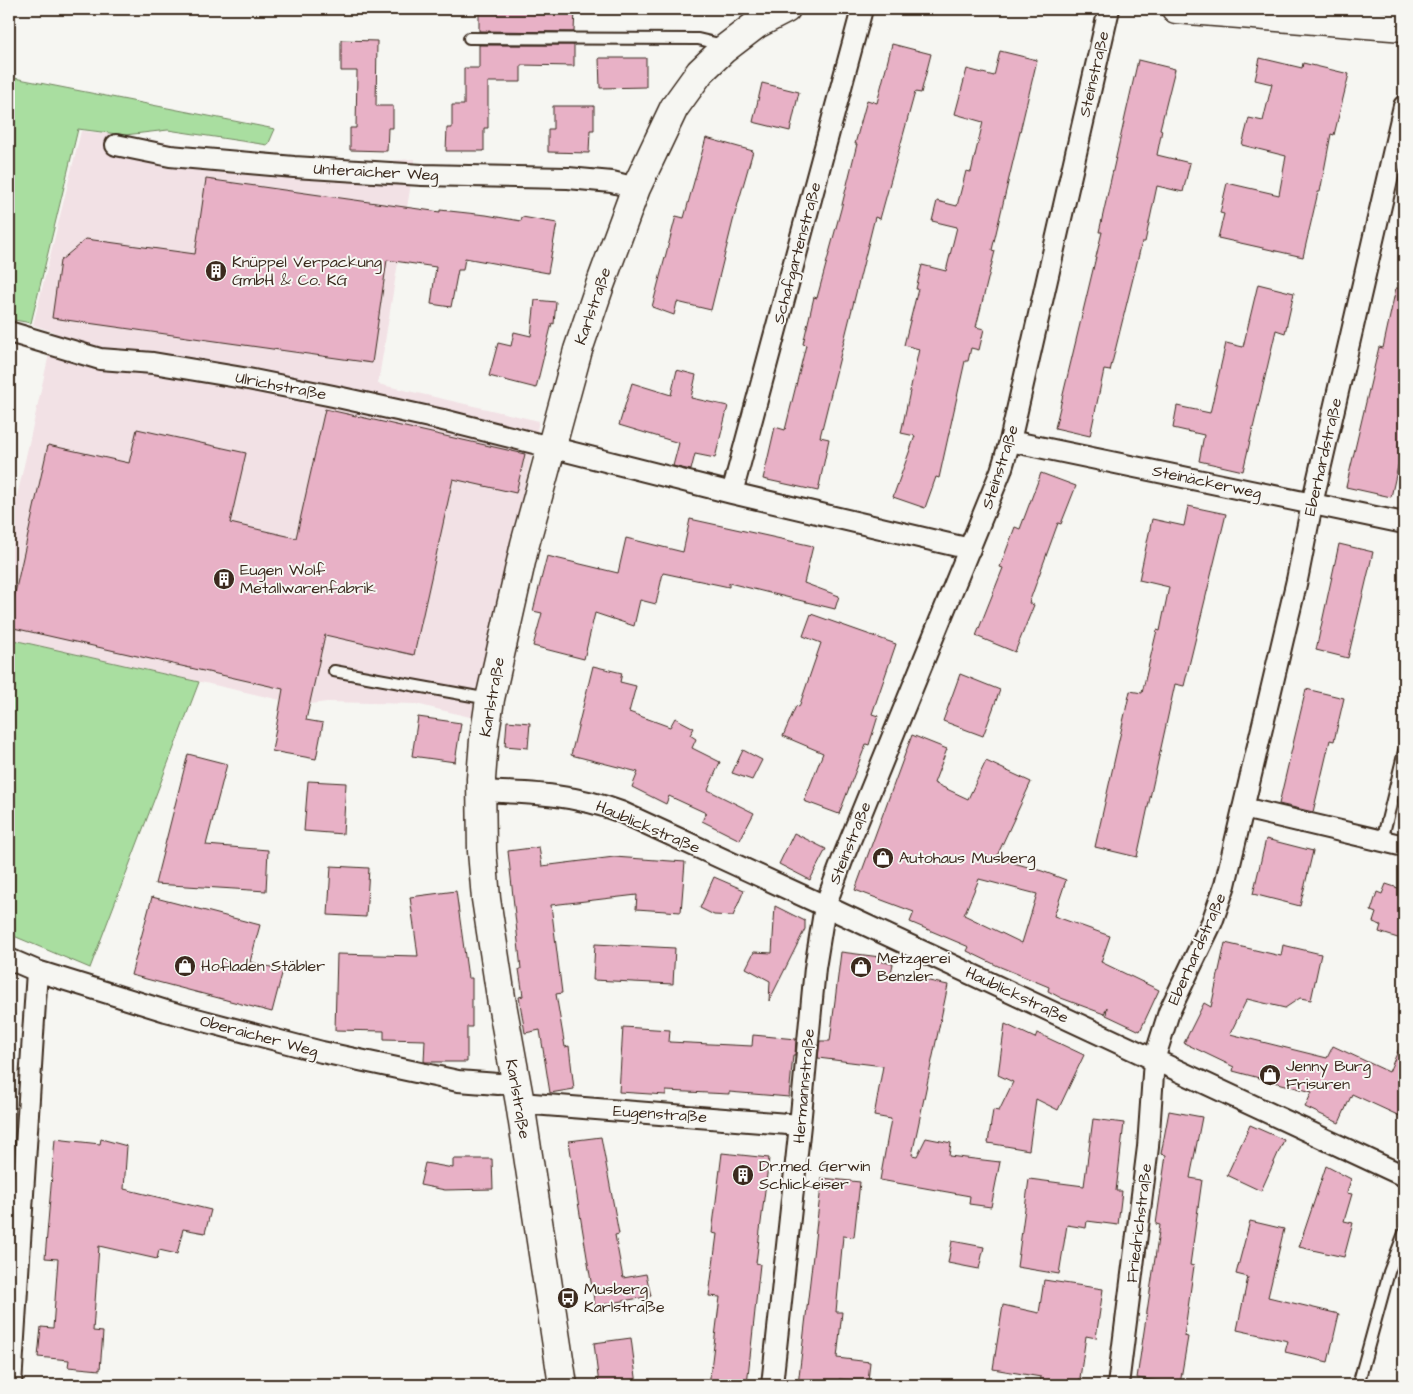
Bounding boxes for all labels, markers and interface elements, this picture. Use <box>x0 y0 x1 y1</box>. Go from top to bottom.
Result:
street label: Steinstraße <box>1073 29 1115 119</box>
street label: Unteraicher Weg <box>313 158 439 187</box>
street label: Schafgartenstraße <box>768 179 828 327</box>
place label: Knüppel Verpackung GmbH & Co. KG <box>232 251 382 291</box>
building icon: Knüppel Verpackung GmbH & Co. KG <box>204 259 228 283</box>
street label: Karlstraße <box>569 264 617 348</box>
street label: Ulrichstraße <box>234 366 329 406</box>
street label: Eberhardstraße <box>1299 395 1347 518</box>
street label: Steinstraße <box>976 422 1024 512</box>
street label: Steinäckerweg <box>1150 460 1264 505</box>
place label: Eugen Wolf Metallwarenfabrik <box>240 559 376 599</box>
building icon: Eugen Wolf Metallwarenfabrik <box>212 567 236 591</box>
street label: Karlstraße <box>474 655 510 739</box>
street label: Haublickstraße <box>592 795 704 859</box>
street label: Steinstraße <box>823 798 877 888</box>
shop icon: Autohaus Musberg <box>871 846 895 870</box>
place label: Autohaus Musberg <box>899 847 1036 870</box>
street label: Eberhardstraße <box>1162 889 1232 1009</box>
place label: Metzgerei Benzler <box>877 947 951 987</box>
shop icon: Hofladen Stäbler <box>173 954 197 978</box>
place label: Hofladen Stäbler <box>201 955 325 977</box>
shop icon: Metzgerei Benzler <box>849 955 873 979</box>
street label: Haublickstraße <box>962 962 1072 1029</box>
street label: Oberaicher Weg <box>197 1010 321 1063</box>
street label: Hermannstraße <box>788 1027 820 1144</box>
place label: Jenny Burg Frisuren <box>1286 1055 1371 1095</box>
street label: Karlstraße <box>500 1057 536 1141</box>
shop icon: Jenny Burg Frisuren <box>1258 1063 1282 1087</box>
street label: Eugenstraße <box>612 1100 708 1129</box>
place label: Dr.med. Gerwin Schlickeiser <box>759 1155 870 1195</box>
street label: Friedrichstraße <box>1121 1162 1157 1284</box>
building icon: Dr.med. Gerwin Schlickeiser <box>731 1163 755 1187</box>
place label: Musberg Karlstraße <box>584 1278 665 1318</box>
bus stop icon: Musberg Karlstraße <box>556 1286 580 1310</box>

